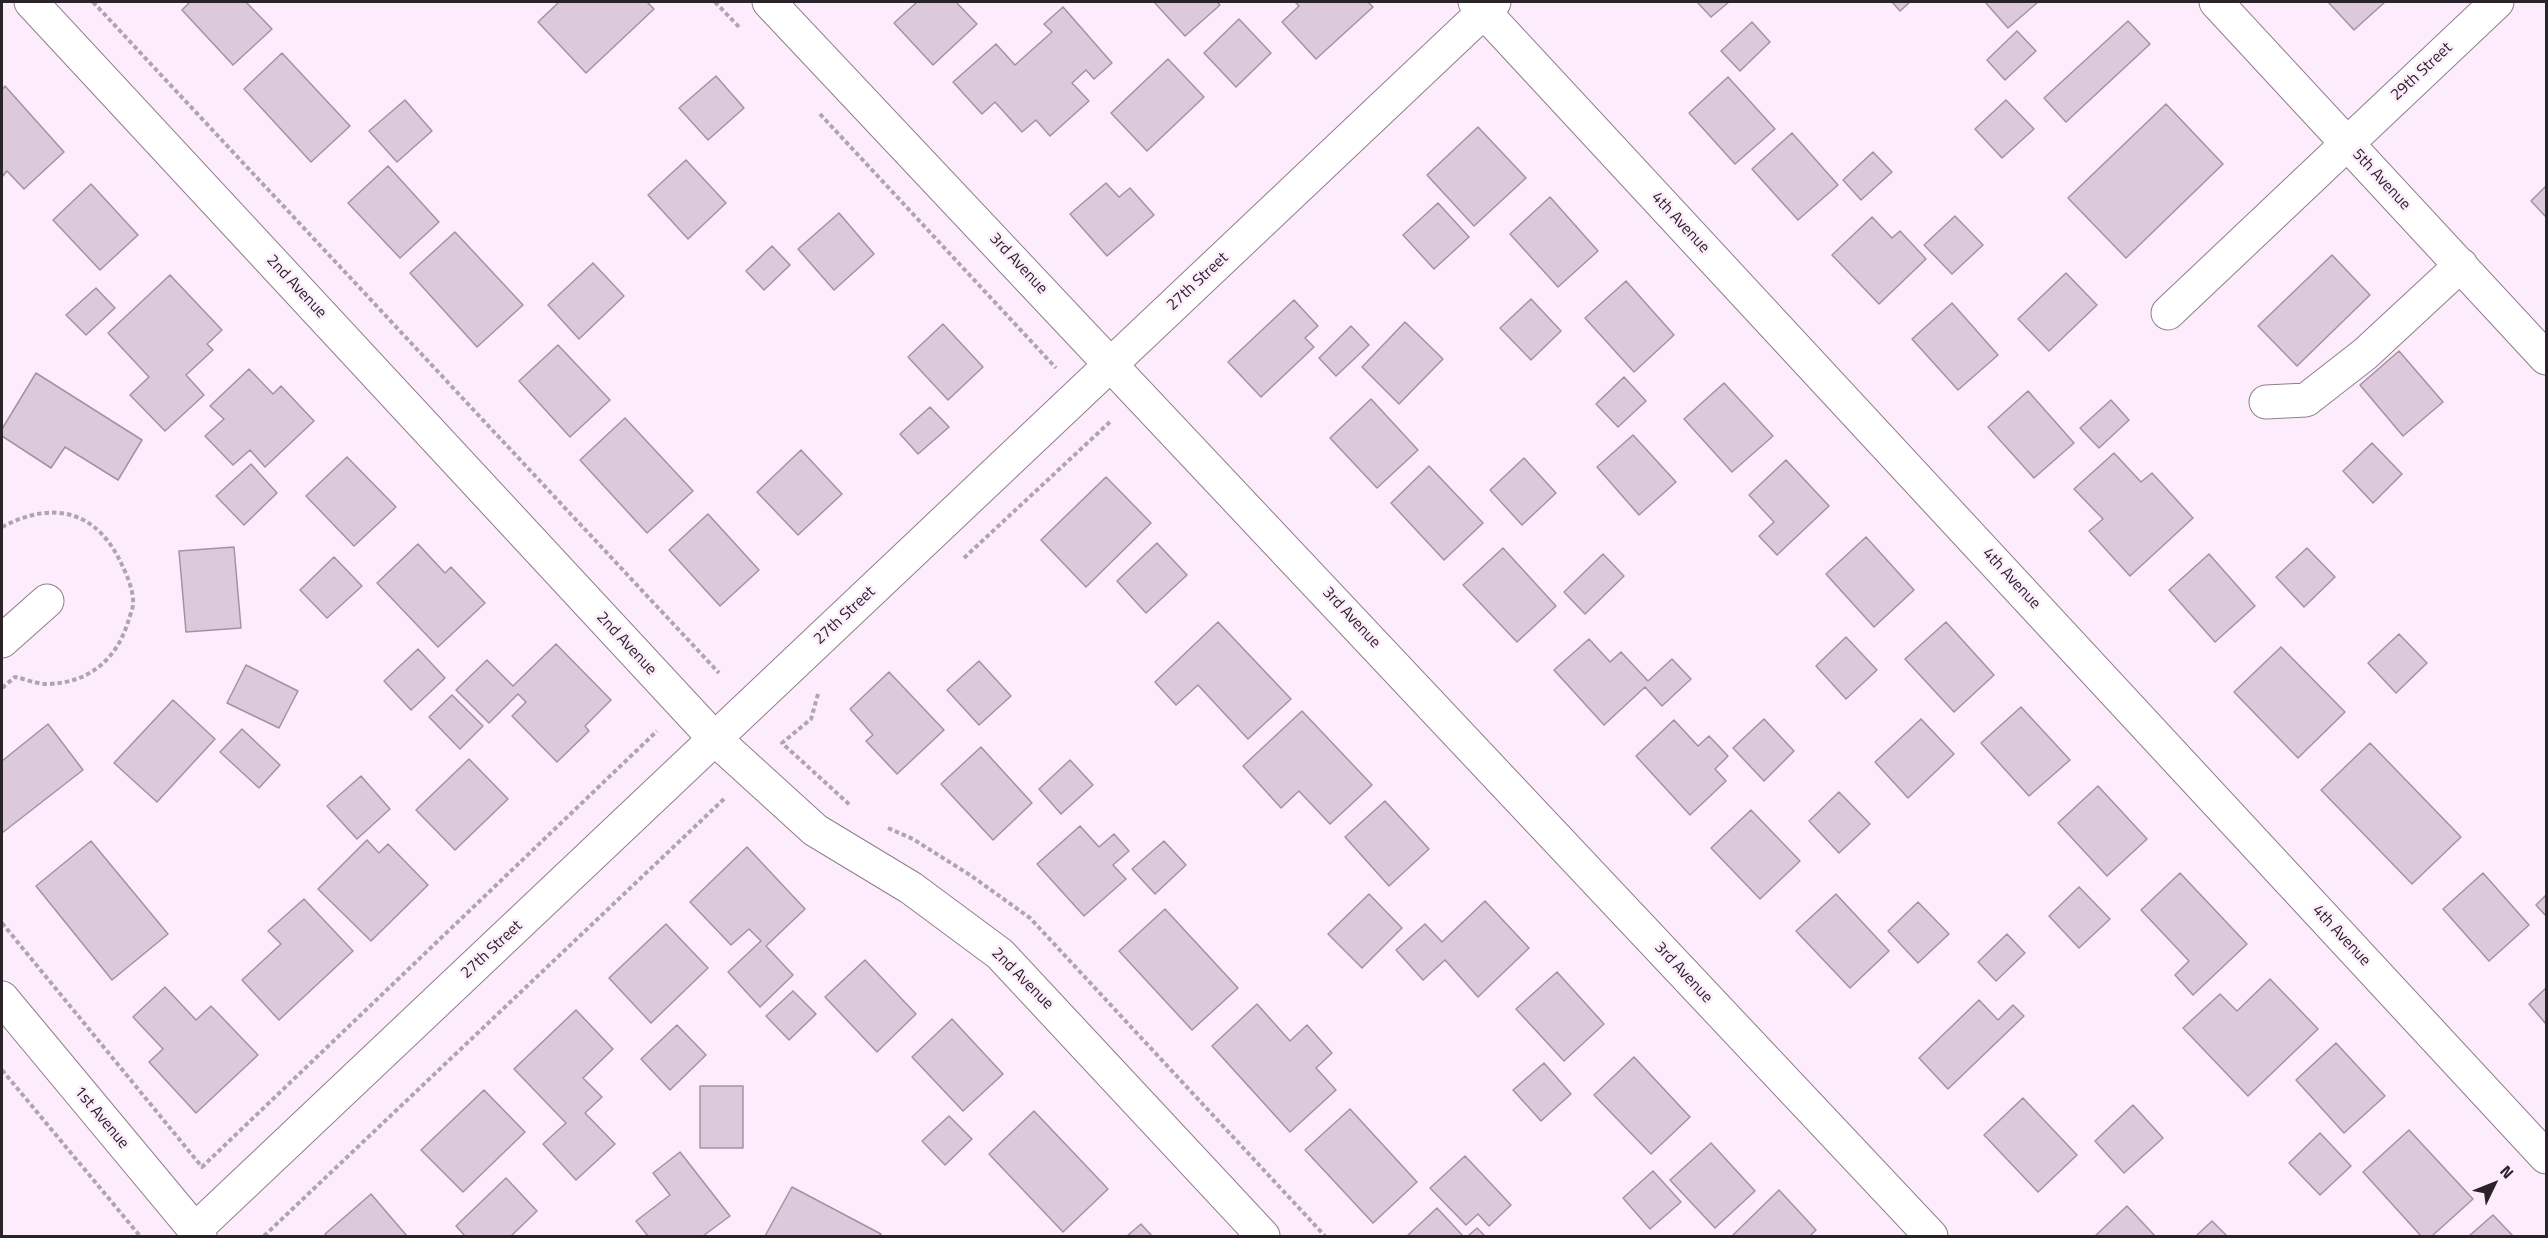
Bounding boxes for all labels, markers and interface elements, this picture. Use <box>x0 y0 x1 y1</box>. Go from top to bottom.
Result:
street label: 29th Street <box>2387 39 2457 105</box>
street label: 5th Avenue <box>2348 145 2414 215</box>
street label: 4th Avenue <box>1647 188 1713 258</box>
street label: 3rd Avenue <box>985 230 1051 298</box>
street label: 27th Street <box>1163 249 1233 315</box>
street label: 2nd Avenue <box>262 251 330 323</box>
street label: 4th Avenue <box>1978 544 2044 614</box>
street label: 27th Street <box>810 583 880 649</box>
street label: 3rd Avenue <box>1318 584 1384 652</box>
street label: 2nd Avenue <box>592 608 660 680</box>
street label: 4th Avenue <box>2308 901 2374 971</box>
street label: 27th Street <box>457 917 527 983</box>
street label: 3rd Avenue <box>1650 939 1716 1007</box>
street label: 2nd Avenue <box>987 944 1057 1014</box>
street label: 1st Avenue <box>69 1083 133 1153</box>
north arrow <box>2464 1154 2524 1214</box>
text: N <box>2495 1159 2520 1184</box>

